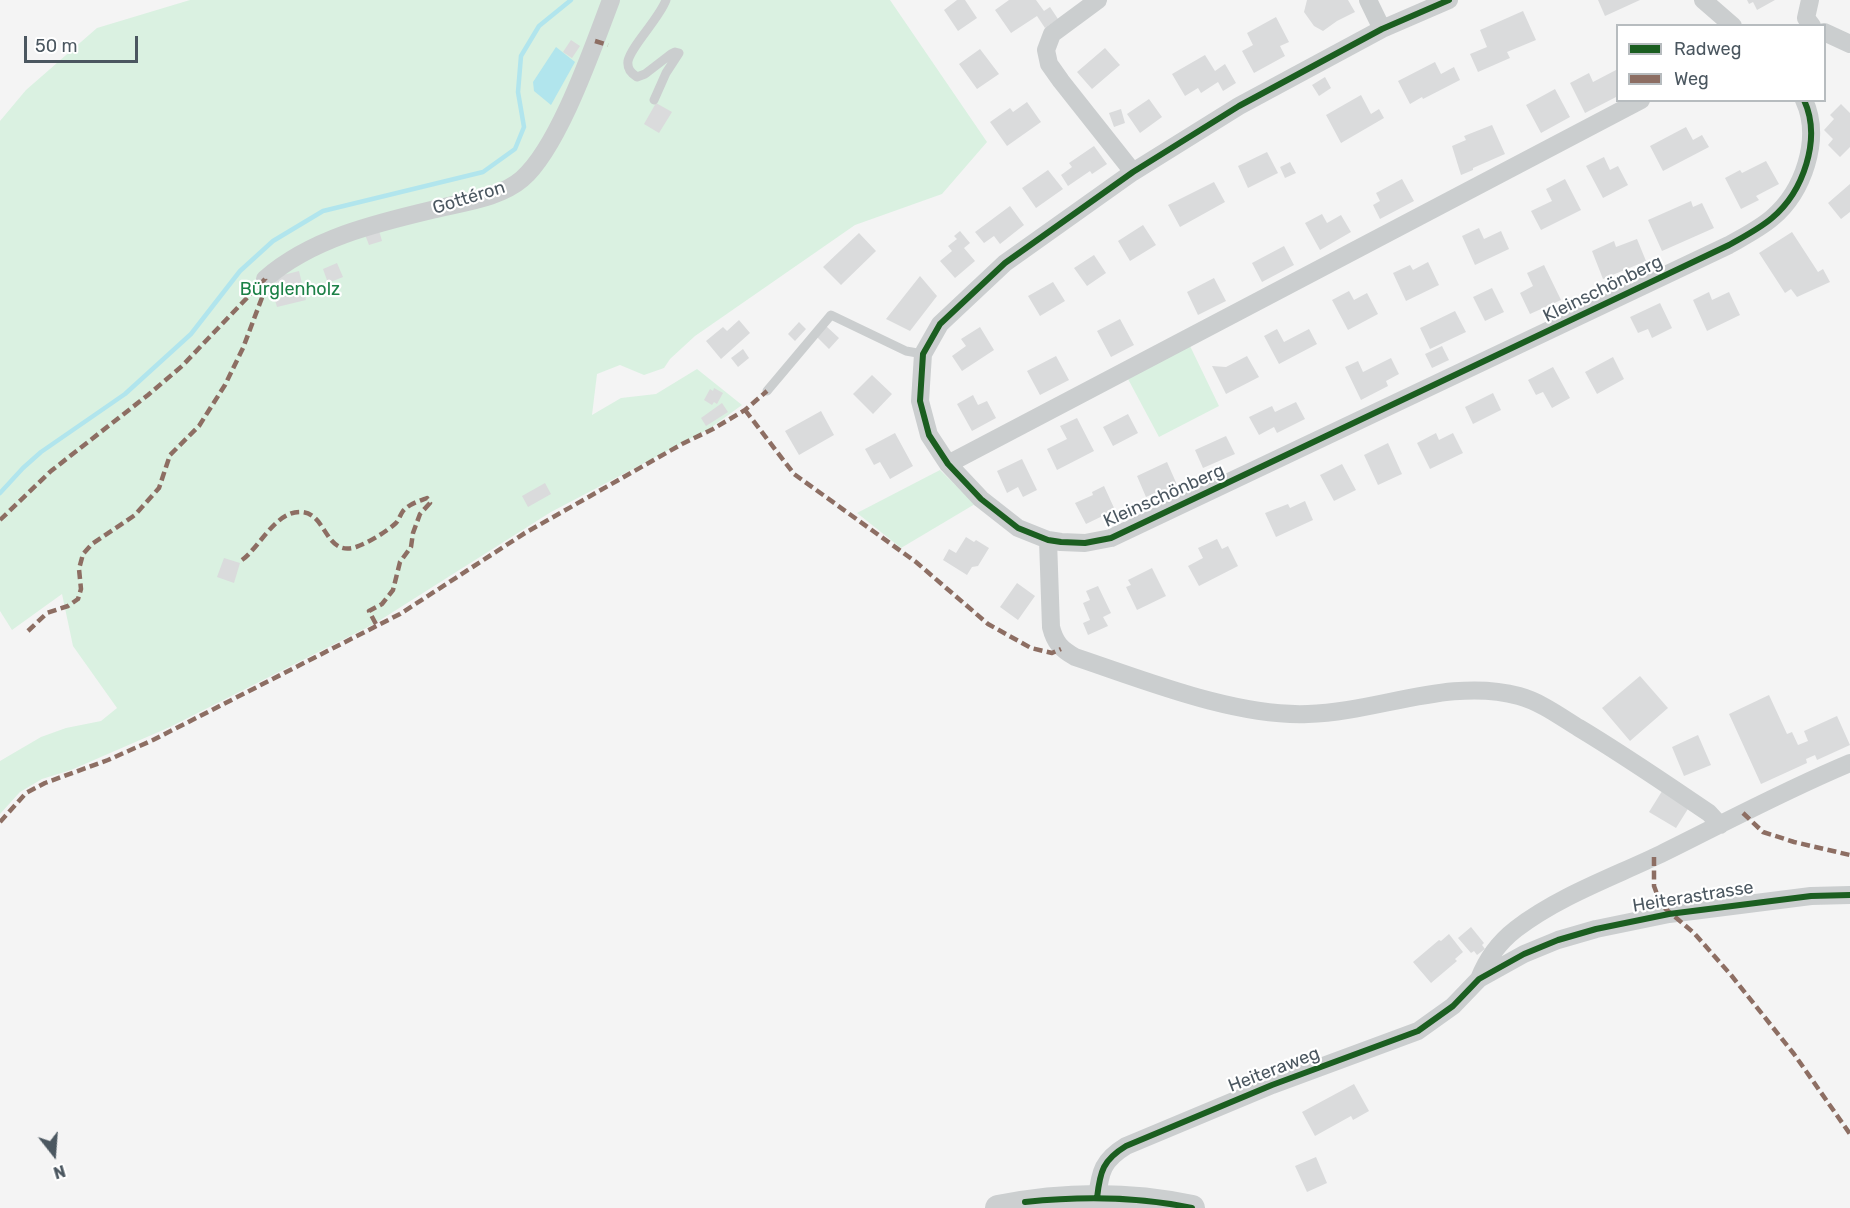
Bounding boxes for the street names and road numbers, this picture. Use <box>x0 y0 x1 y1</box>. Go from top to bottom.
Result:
street label: Gottéron <box>430 177 508 219</box>
street label: Kleinschönberg <box>1540 251 1666 327</box>
street label: Kleinschönberg <box>1100 460 1228 532</box>
street label: Heiterastrasse <box>1631 877 1755 917</box>
street label: Heiteraweg <box>1225 1043 1323 1097</box>

